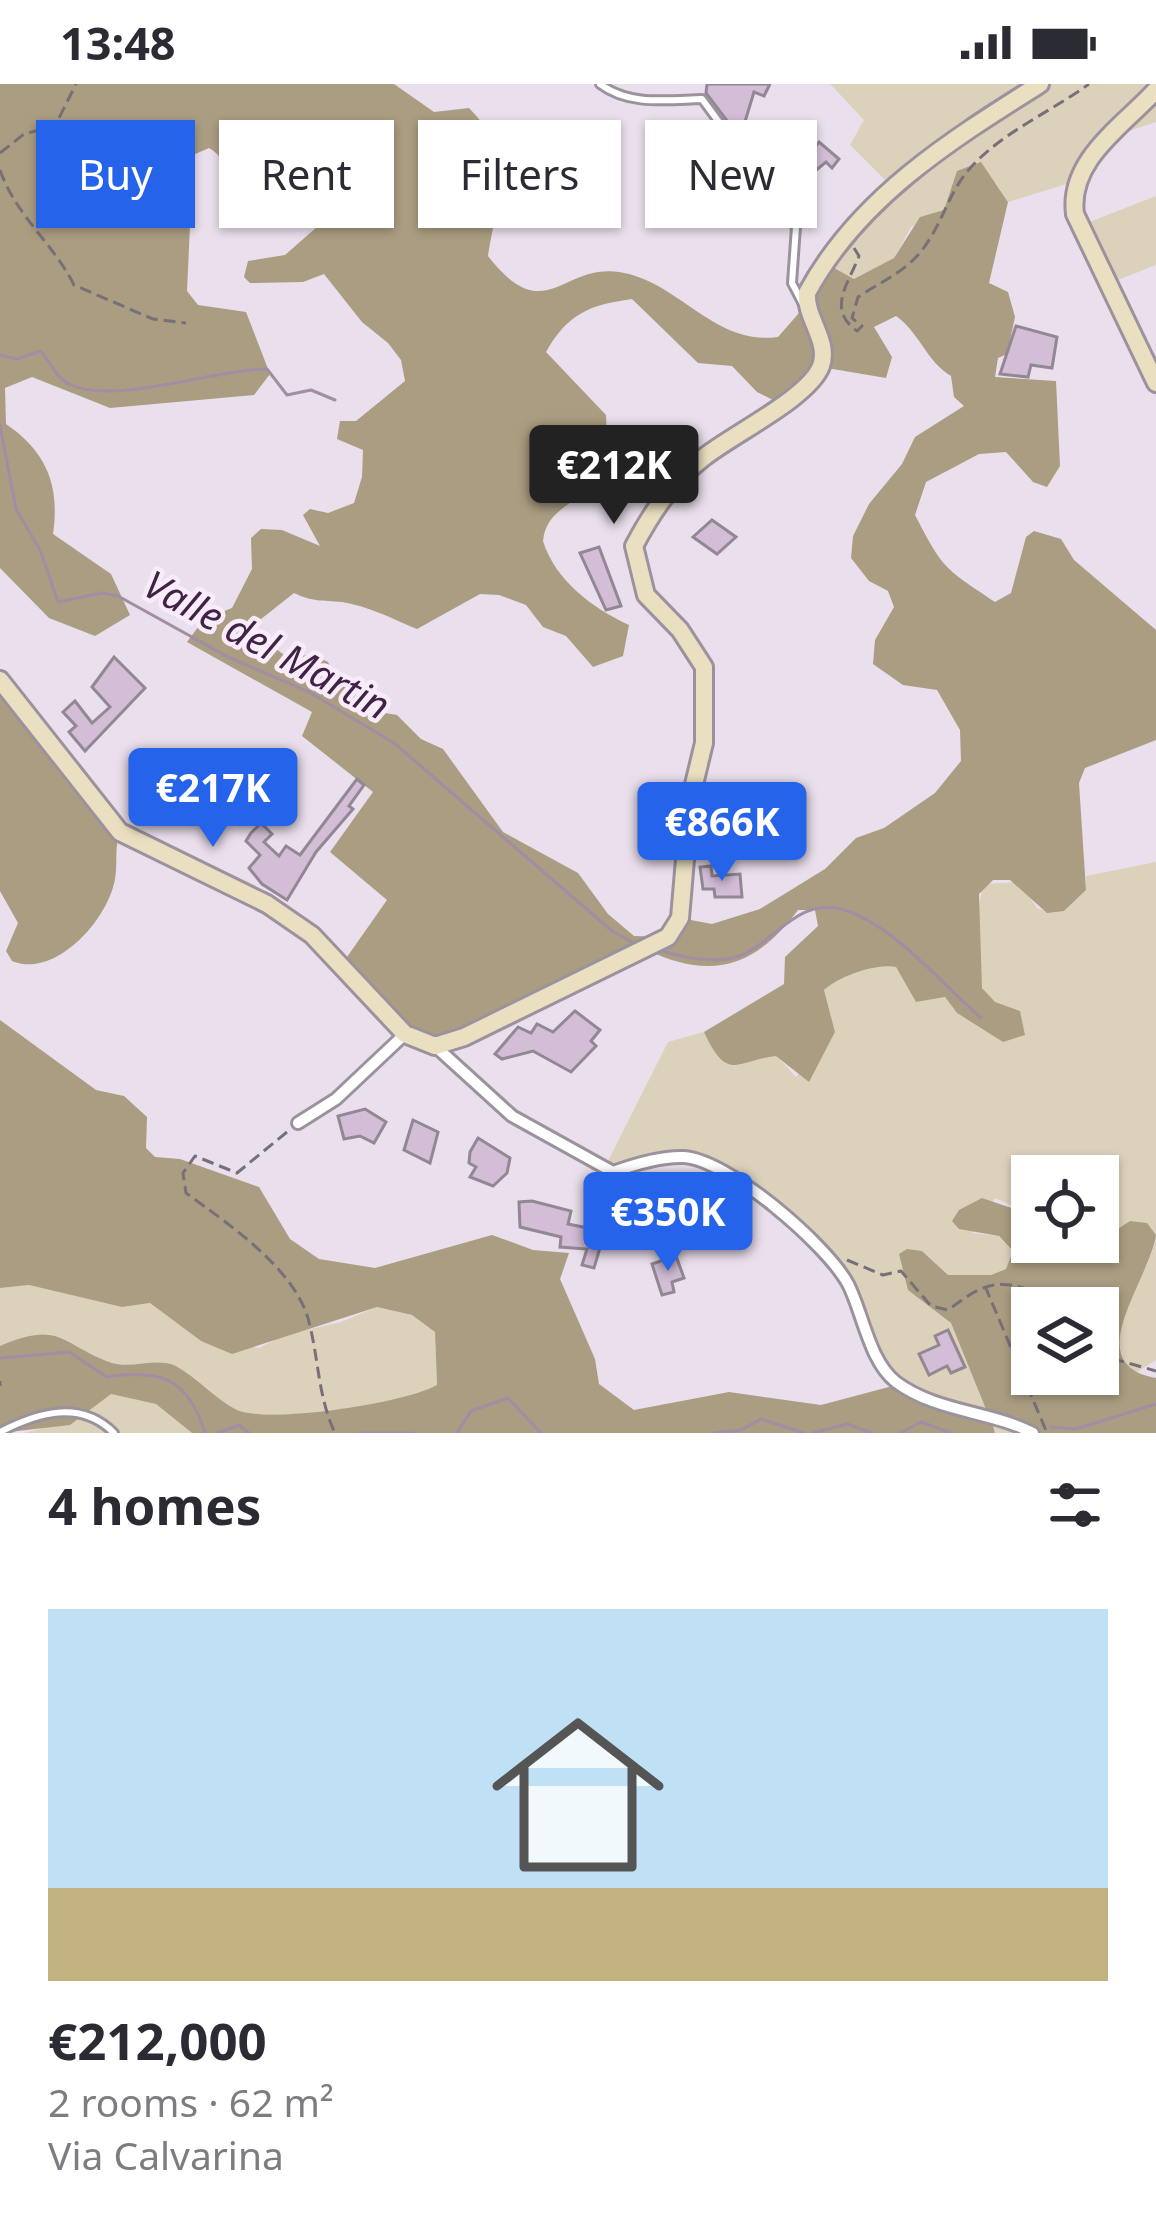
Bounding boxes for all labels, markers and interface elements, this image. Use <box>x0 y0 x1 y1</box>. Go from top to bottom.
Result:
text: 13:48 <box>60 12 176 73</box>
chip: Buy <box>36 120 195 228</box>
chip: Rent <box>219 120 394 228</box>
chip: Filters <box>418 120 621 228</box>
chip: New <box>645 120 817 228</box>
pin: €212K <box>530 425 698 527</box>
text: €212K <box>556 437 672 490</box>
water label: Valle del Martin <box>136 557 400 731</box>
pin: €217K <box>129 748 297 850</box>
text: €217K <box>155 760 271 813</box>
pin: €866K <box>638 782 806 884</box>
text: €866K <box>664 794 780 847</box>
map controls <box>1011 1155 1119 1395</box>
button: locate <box>1011 1155 1119 1263</box>
pin: €350K <box>584 1172 752 1274</box>
text: €350K <box>610 1184 726 1237</box>
button: layers <box>1011 1287 1119 1395</box>
text: 4 homes <box>48 1470 261 1540</box>
icon: filters <box>1042 1472 1108 1538</box>
icon: home <box>470 1687 686 1903</box>
text: €212,000 <box>48 2005 267 2075</box>
text: 2 rooms · 62 m² <box>48 2075 334 2128</box>
text: Via Calvarina <box>48 2128 284 2181</box>

